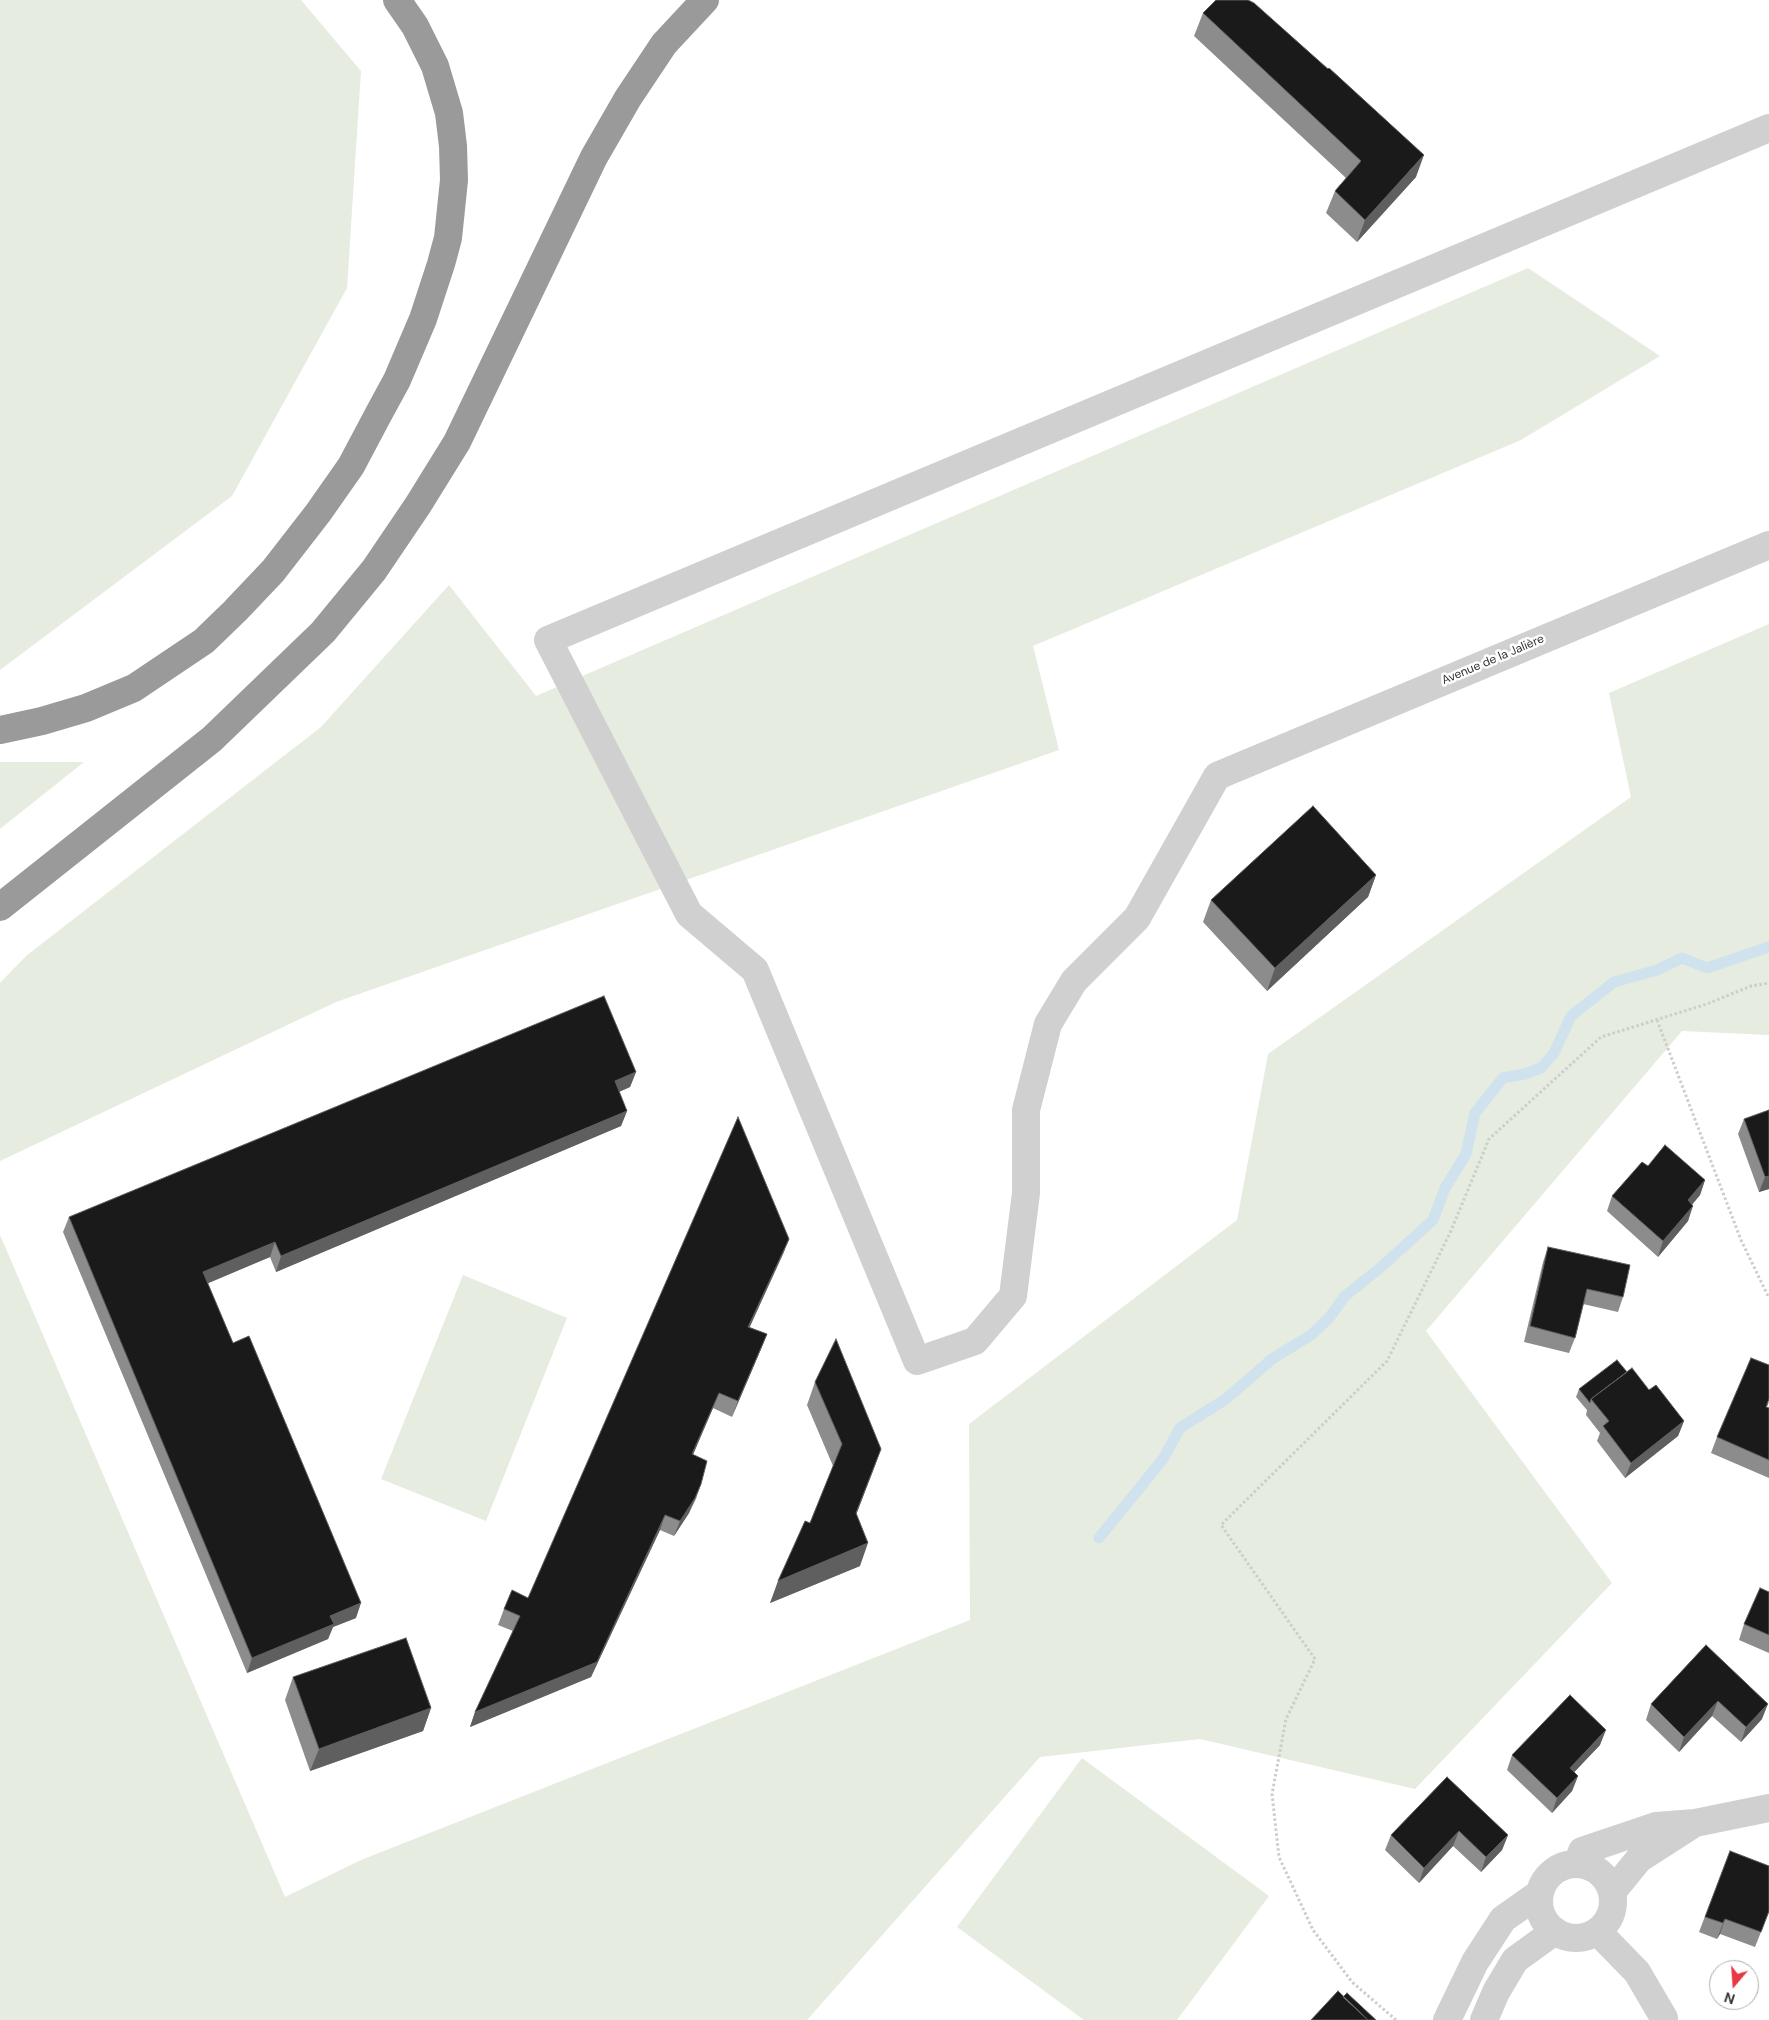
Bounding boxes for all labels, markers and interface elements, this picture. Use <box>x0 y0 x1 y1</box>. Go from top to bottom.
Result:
street label: Avenue de la Jalière <box>1440 632 1546 688</box>
north arrow <box>1709 1960 1759 2010</box>
text: N <box>1722 1988 1737 2008</box>

